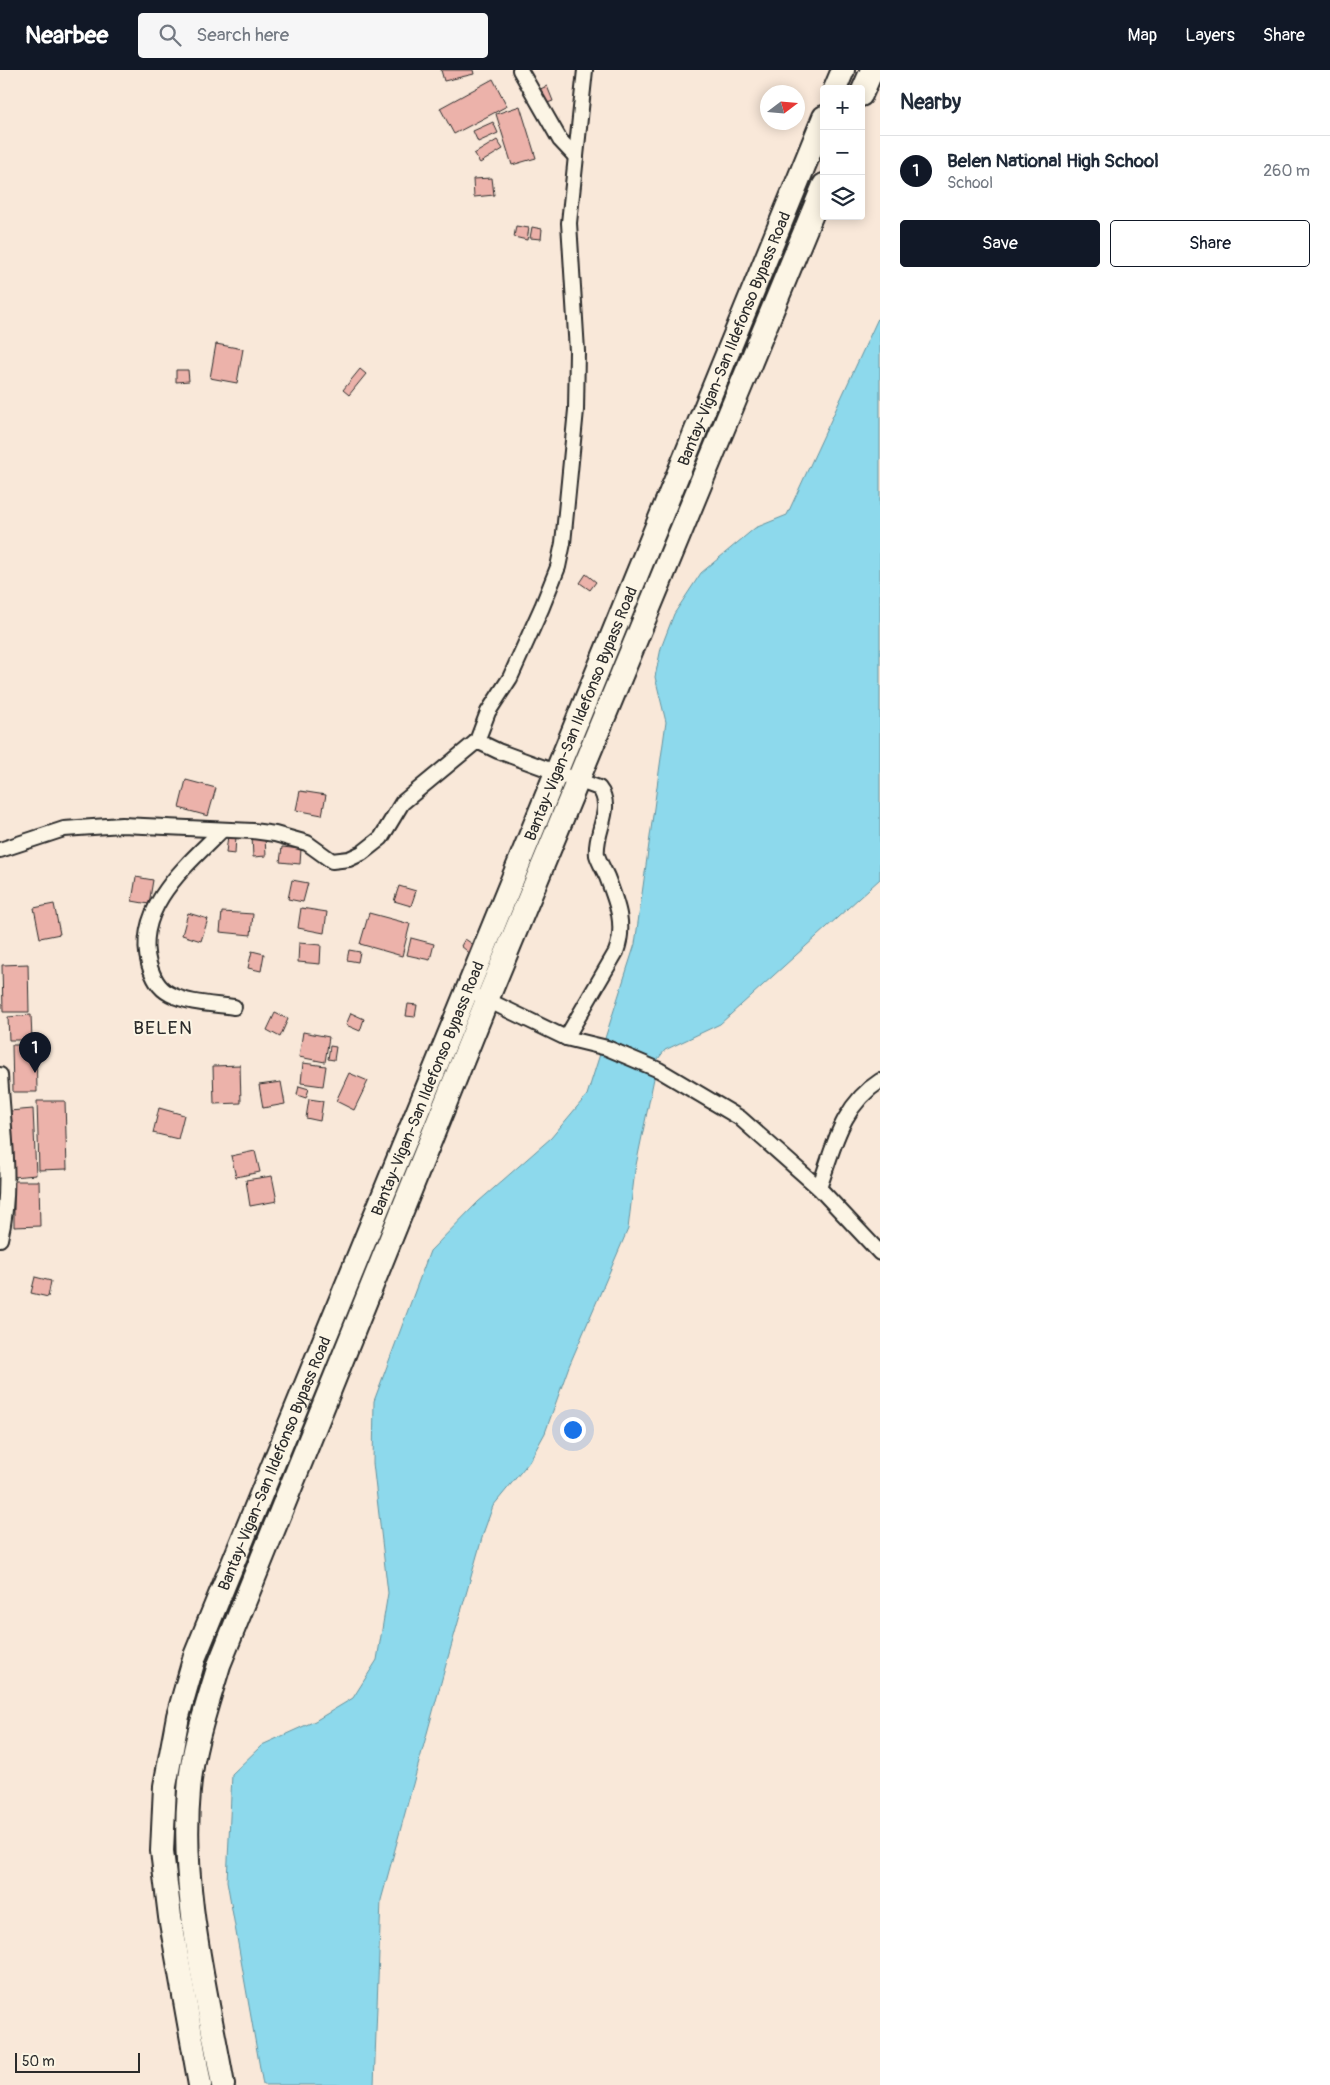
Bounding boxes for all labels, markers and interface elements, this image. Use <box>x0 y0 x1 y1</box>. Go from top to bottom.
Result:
search box <box>138 13 488 58</box>
text: Nearbee <box>25 21 108 50</box>
icon: search <box>156 21 184 49</box>
text: Search here <box>196 23 289 47</box>
text: Map <box>1128 24 1157 47</box>
text: Layers <box>1185 24 1235 47</box>
text: Share <box>1263 24 1305 47</box>
north arrow <box>760 85 805 130</box>
map controls <box>820 85 865 220</box>
button: + <box>820 85 865 130</box>
text: Nearby <box>900 89 961 116</box>
button: − <box>820 130 865 175</box>
text: Belen National High School <box>947 149 1159 173</box>
text: 1 <box>913 161 919 181</box>
text: 260 m <box>1263 161 1310 181</box>
text: School <box>947 173 993 193</box>
button: layers <box>820 175 865 220</box>
street label: Bantay-Vigan-San Ildefonso Bypass Road <box>674 209 795 469</box>
button: Save <box>900 220 1100 267</box>
button: Share <box>1110 220 1310 267</box>
street label: Bantay-Vigan-San Ildefonso Bypass Road <box>520 584 642 844</box>
street label: Bantay-Vigan-San Ildefonso Bypass Road <box>367 959 489 1219</box>
district label: BELEN <box>133 1016 193 1040</box>
pin: 1 <box>19 1032 51 1073</box>
street label: Bantay-Vigan-San Ildefonso Bypass Road <box>214 1334 336 1594</box>
your location <box>560 1417 586 1443</box>
scale bar <box>15 2050 140 2073</box>
text: 50 m <box>22 2053 55 2070</box>

